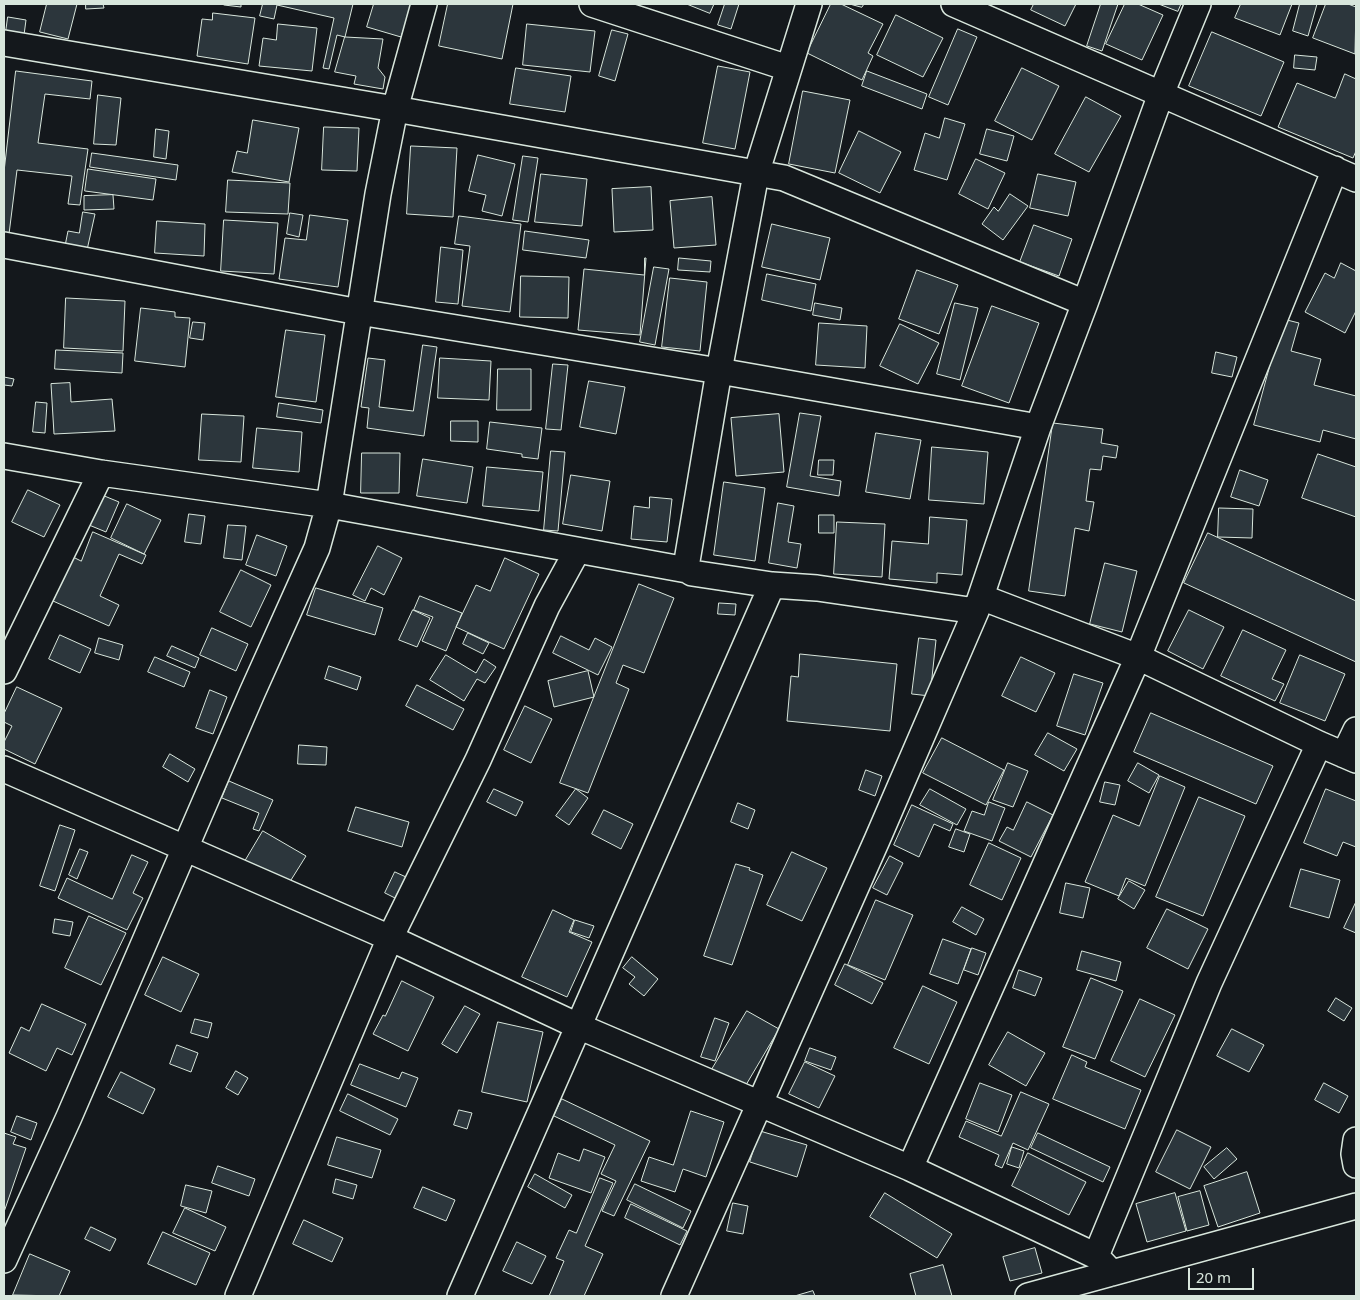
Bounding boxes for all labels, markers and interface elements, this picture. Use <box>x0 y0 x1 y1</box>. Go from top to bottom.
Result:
scale bar <box>1190 1258 1256 1290</box>
text: 20 m <box>1196 1267 1231 1287</box>

